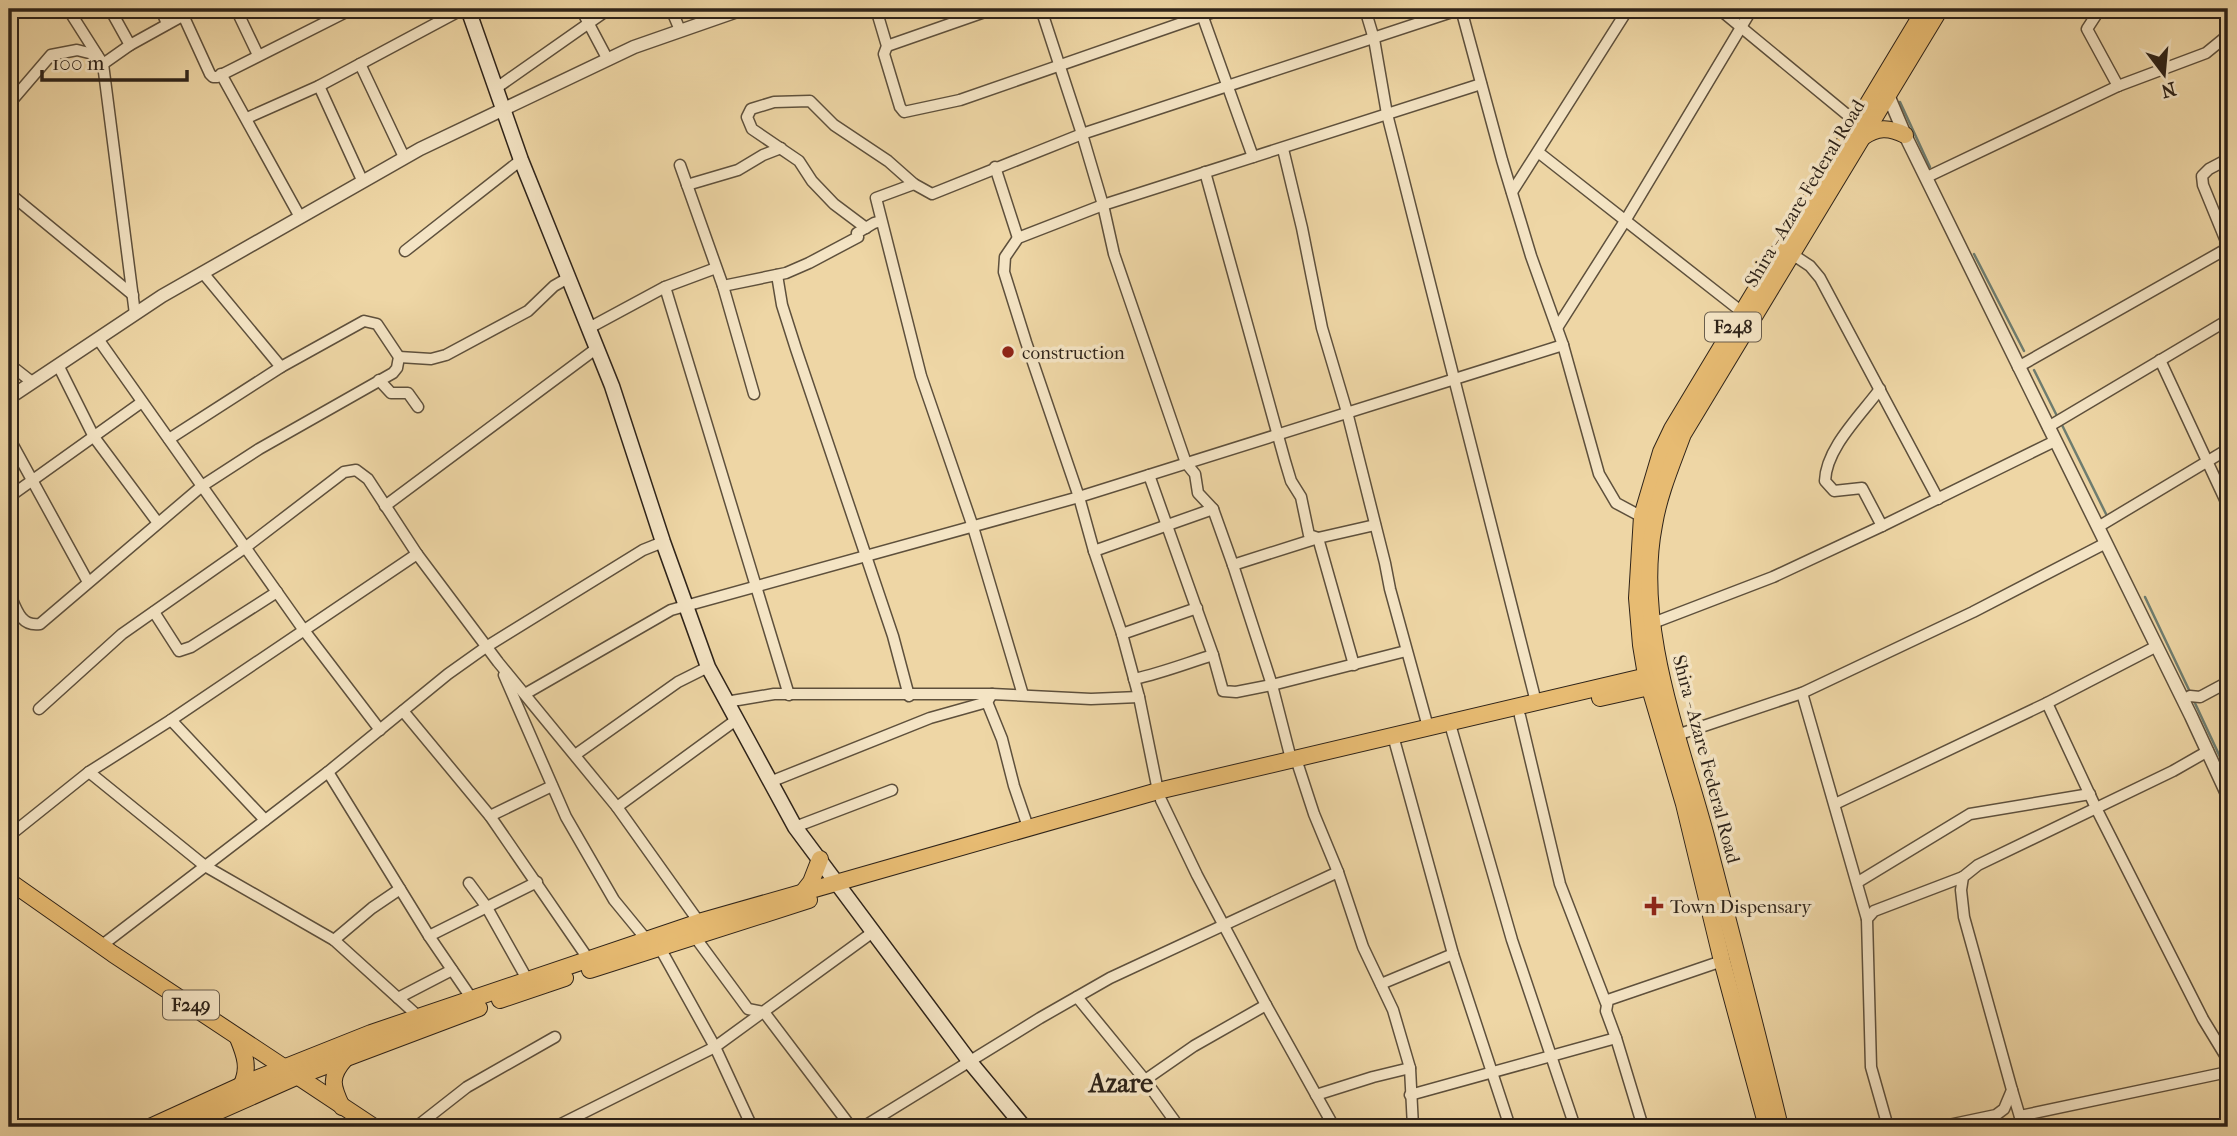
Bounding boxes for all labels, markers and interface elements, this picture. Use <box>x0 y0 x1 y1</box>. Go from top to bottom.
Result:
scale bar <box>42 38 187 82</box>
north arrow <box>2128 38 2198 108</box>
text: 100 m <box>52 51 105 75</box>
text: N <box>2158 77 2178 102</box>
street label: Shira - Azare Federal Road <box>1740 95 1870 291</box>
road number: F248 <box>1705 312 1761 342</box>
place label: construction <box>1022 342 1125 364</box>
marker: construction <box>1000 344 1016 360</box>
street label: Shira - Azare Federal Road <box>1668 653 1745 866</box>
marker: Town Dispensary <box>1644 896 1664 916</box>
place label: Town Dispensary <box>1670 896 1812 918</box>
road number: F249 <box>163 990 219 1020</box>
district label: Azare <box>1087 1068 1153 1099</box>

